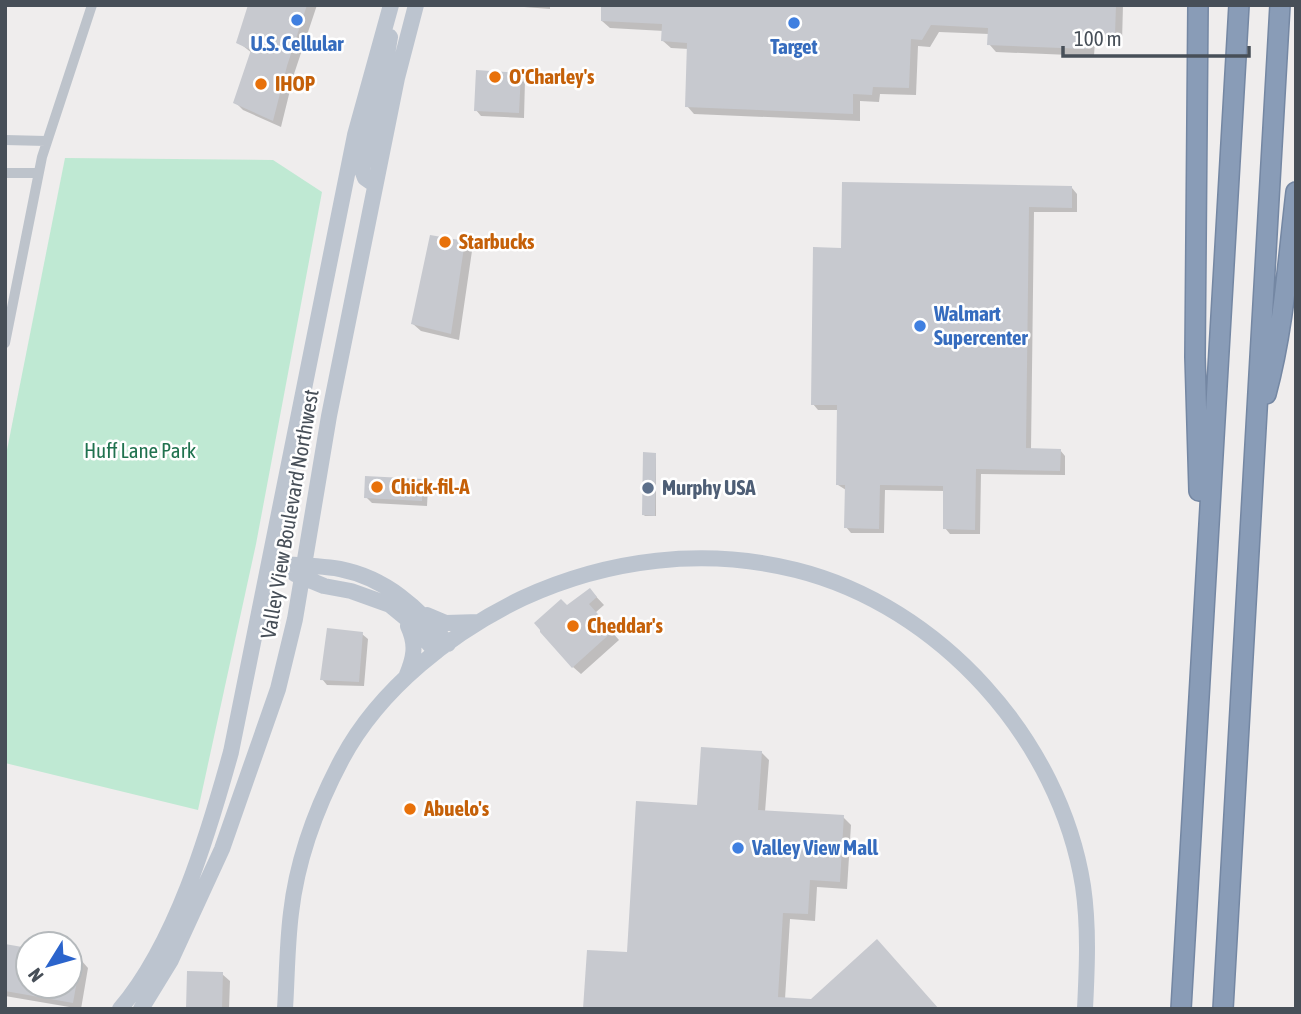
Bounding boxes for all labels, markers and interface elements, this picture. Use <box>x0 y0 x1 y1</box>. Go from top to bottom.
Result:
marker: U.S. Cellular <box>289 12 305 28</box>
scale bar <box>1063 14 1248 58</box>
marker: Target <box>786 15 802 31</box>
text: 100 m <box>1074 26 1122 50</box>
place label: U.S. Cellular <box>251 31 344 55</box>
place label: Target <box>770 34 818 58</box>
place label: O'Charley's <box>509 64 595 88</box>
marker: O'Charley's <box>487 69 503 85</box>
place label: IHOP <box>275 71 316 95</box>
marker: IHOP <box>253 76 269 92</box>
place label: Starbucks <box>459 229 535 253</box>
marker: Starbucks <box>437 234 453 250</box>
place label: Walmart Supercenter <box>933 301 1029 349</box>
marker: Walmart Supercenter <box>912 318 928 334</box>
street label: Valley View Boulevard Northwest <box>255 387 323 640</box>
park label: Huff Lane Park <box>84 438 196 462</box>
place label: Chick-fil-A <box>391 474 470 498</box>
place label: Murphy USA <box>662 475 756 499</box>
marker: Chick-fil-A <box>369 479 385 495</box>
marker: Murphy USA <box>640 480 656 496</box>
place label: Cheddar's <box>587 613 663 637</box>
marker: Cheddar's <box>565 618 581 634</box>
place label: Abuelo's <box>423 796 490 820</box>
marker: Abuelo's <box>402 801 418 817</box>
place label: Valley View Mall <box>751 835 878 859</box>
marker: Valley View Mall <box>730 840 746 856</box>
north arrow <box>14 930 84 1000</box>
text: N <box>23 964 48 986</box>

